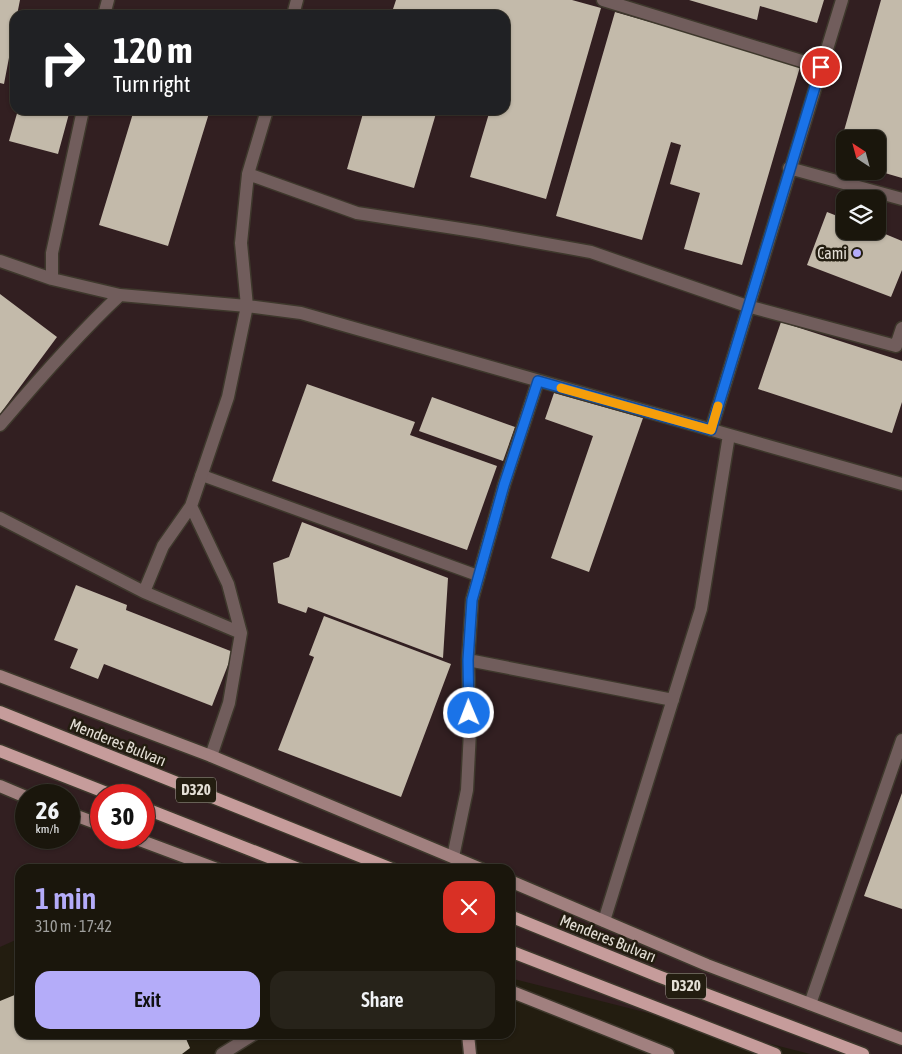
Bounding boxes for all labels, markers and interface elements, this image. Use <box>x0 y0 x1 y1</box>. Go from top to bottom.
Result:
icon: right <box>30 30 95 95</box>
text: 120 m <box>113 30 192 70</box>
pin <box>800 46 842 88</box>
icon: arrive <box>807 53 835 81</box>
text: Turn right <box>113 71 190 97</box>
north arrow <box>836 130 886 180</box>
map controls <box>836 130 886 240</box>
button: layers <box>836 190 886 240</box>
place label: Cami <box>817 244 847 262</box>
marker: Cami <box>851 247 863 259</box>
position arrow <box>442 686 494 738</box>
street label: Menderes Bulvarı <box>67 715 169 769</box>
road number: D320 <box>176 778 216 802</box>
speed limit sign: 30 <box>90 784 155 849</box>
text: 26 <box>36 796 59 824</box>
text: km/h <box>36 822 59 836</box>
text: 1 min <box>35 881 96 915</box>
button: close <box>443 881 495 933</box>
street label: Menderes Bulvarı <box>557 911 659 965</box>
text: 310 m · 17:42 <box>35 917 112 935</box>
button: Exit <box>35 971 260 1029</box>
button: Share <box>270 971 495 1029</box>
road number: D320 <box>666 974 706 998</box>

